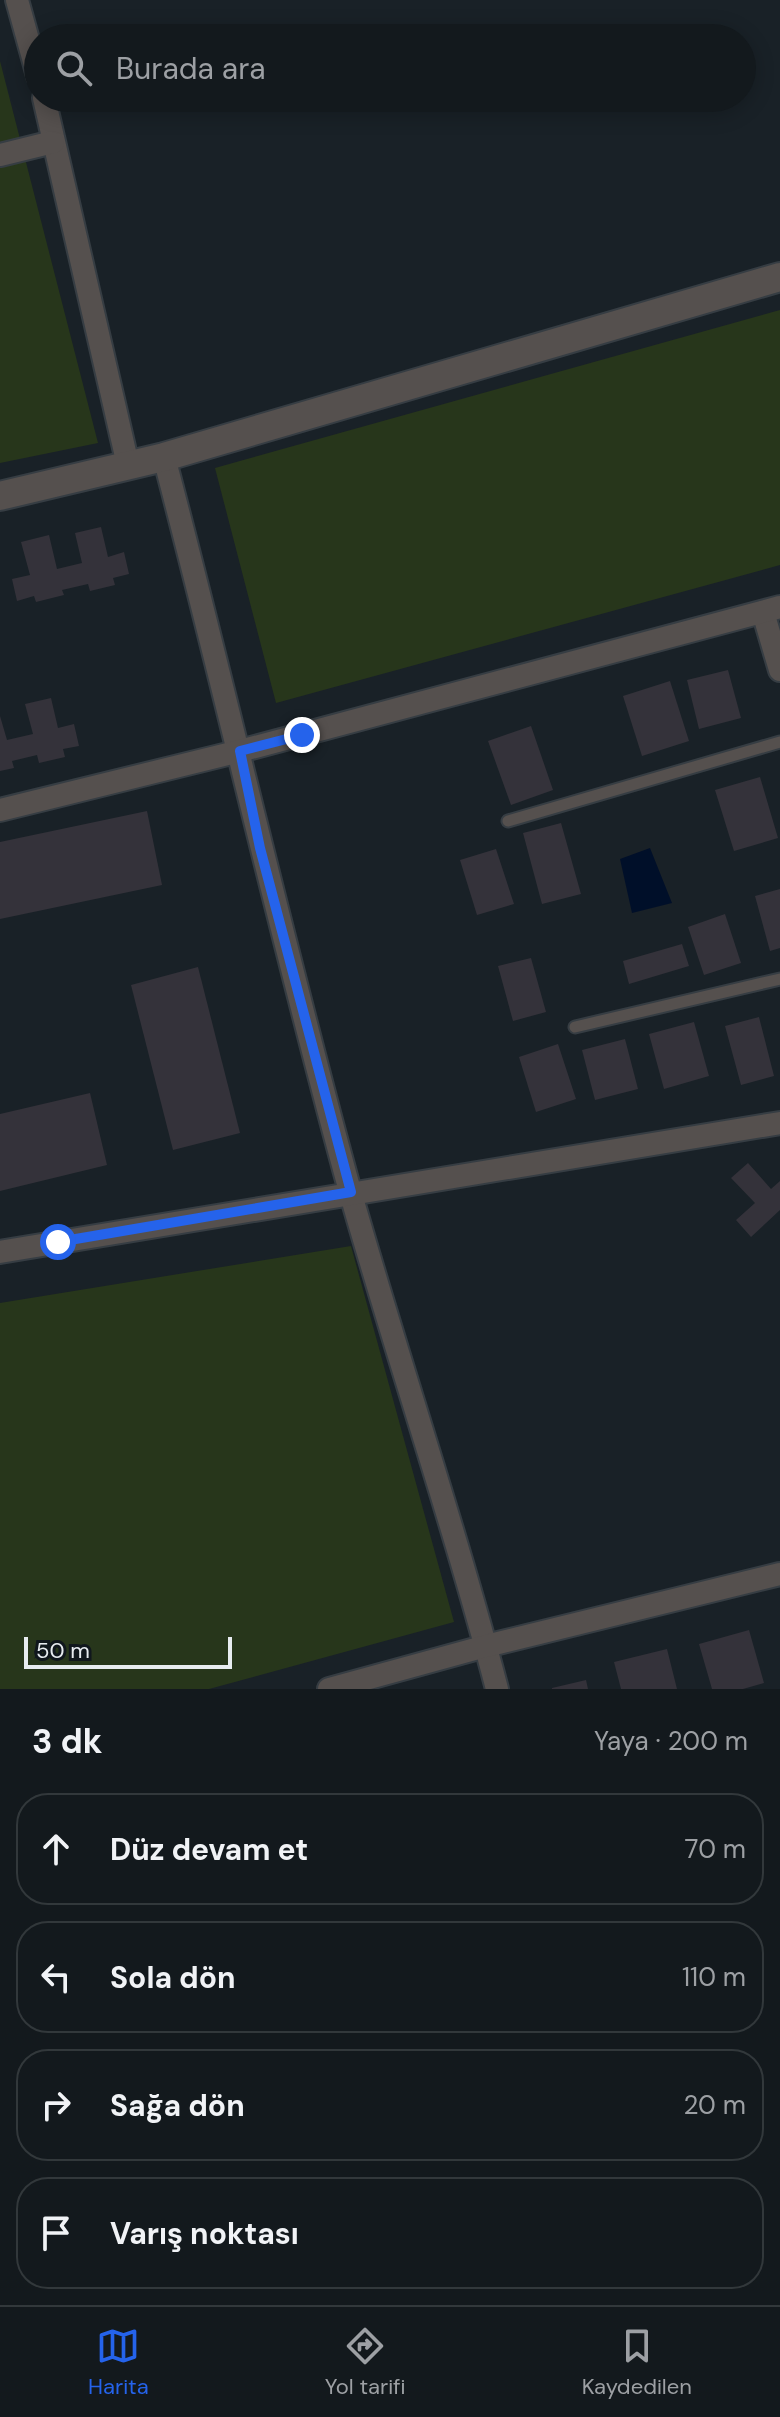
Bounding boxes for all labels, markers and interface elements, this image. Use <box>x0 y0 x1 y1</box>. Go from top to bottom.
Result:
search box <box>24 24 756 112</box>
icon: search <box>52 46 96 90</box>
text: Burada ara <box>116 49 266 88</box>
route end <box>284 717 320 753</box>
route start <box>40 1224 76 1260</box>
scale bar <box>24 1633 232 1669</box>
text: 50 m <box>36 1636 90 1665</box>
text: 3 dk <box>32 1719 102 1764</box>
text: Yaya · 200 m <box>594 1724 748 1758</box>
icon: ahead <box>34 1827 78 1871</box>
text: Düz devam et <box>110 1830 308 1869</box>
text: 70 m <box>685 1832 746 1866</box>
icon: left <box>34 1955 78 1999</box>
text: Sola dön <box>110 1958 236 1997</box>
text: 110 m <box>682 1960 746 1994</box>
icon: right <box>34 2083 78 2127</box>
text: Sağa dön <box>110 2086 245 2125</box>
text: 20 m <box>683 2088 746 2122</box>
icon: arrive <box>34 2211 78 2255</box>
text: Varış noktası <box>110 2214 299 2253</box>
tab: Harita <box>88 2324 149 2401</box>
tab: Yol tarifi <box>325 2324 406 2401</box>
tab: Kaydedilen <box>582 2324 692 2401</box>

